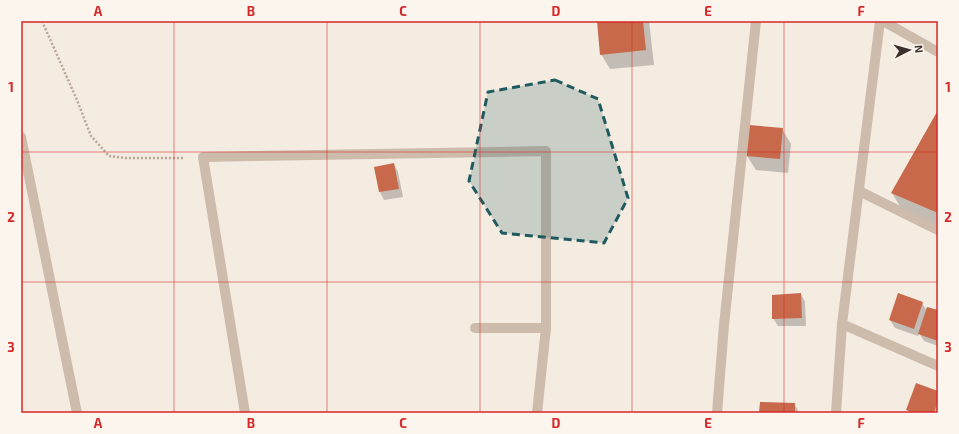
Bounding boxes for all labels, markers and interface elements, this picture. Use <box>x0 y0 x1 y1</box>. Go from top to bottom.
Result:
text: A <box>94 3 103 19</box>
text: B <box>247 3 255 19</box>
text: C <box>399 3 407 19</box>
text: D <box>552 3 561 19</box>
text: E <box>704 3 712 19</box>
text: F <box>857 3 865 19</box>
north arrow <box>889 30 929 70</box>
text: N <box>913 44 926 54</box>
text: 1 <box>8 79 14 95</box>
text: 1 <box>945 79 951 95</box>
text: 2 <box>7 209 15 225</box>
text: 2 <box>944 209 952 225</box>
text: 3 <box>7 339 15 355</box>
text: 3 <box>944 339 952 355</box>
text: A <box>94 415 103 431</box>
text: B <box>247 415 255 431</box>
text: C <box>399 415 407 431</box>
text: D <box>552 415 561 431</box>
text: E <box>704 415 712 431</box>
text: F <box>857 415 865 431</box>

